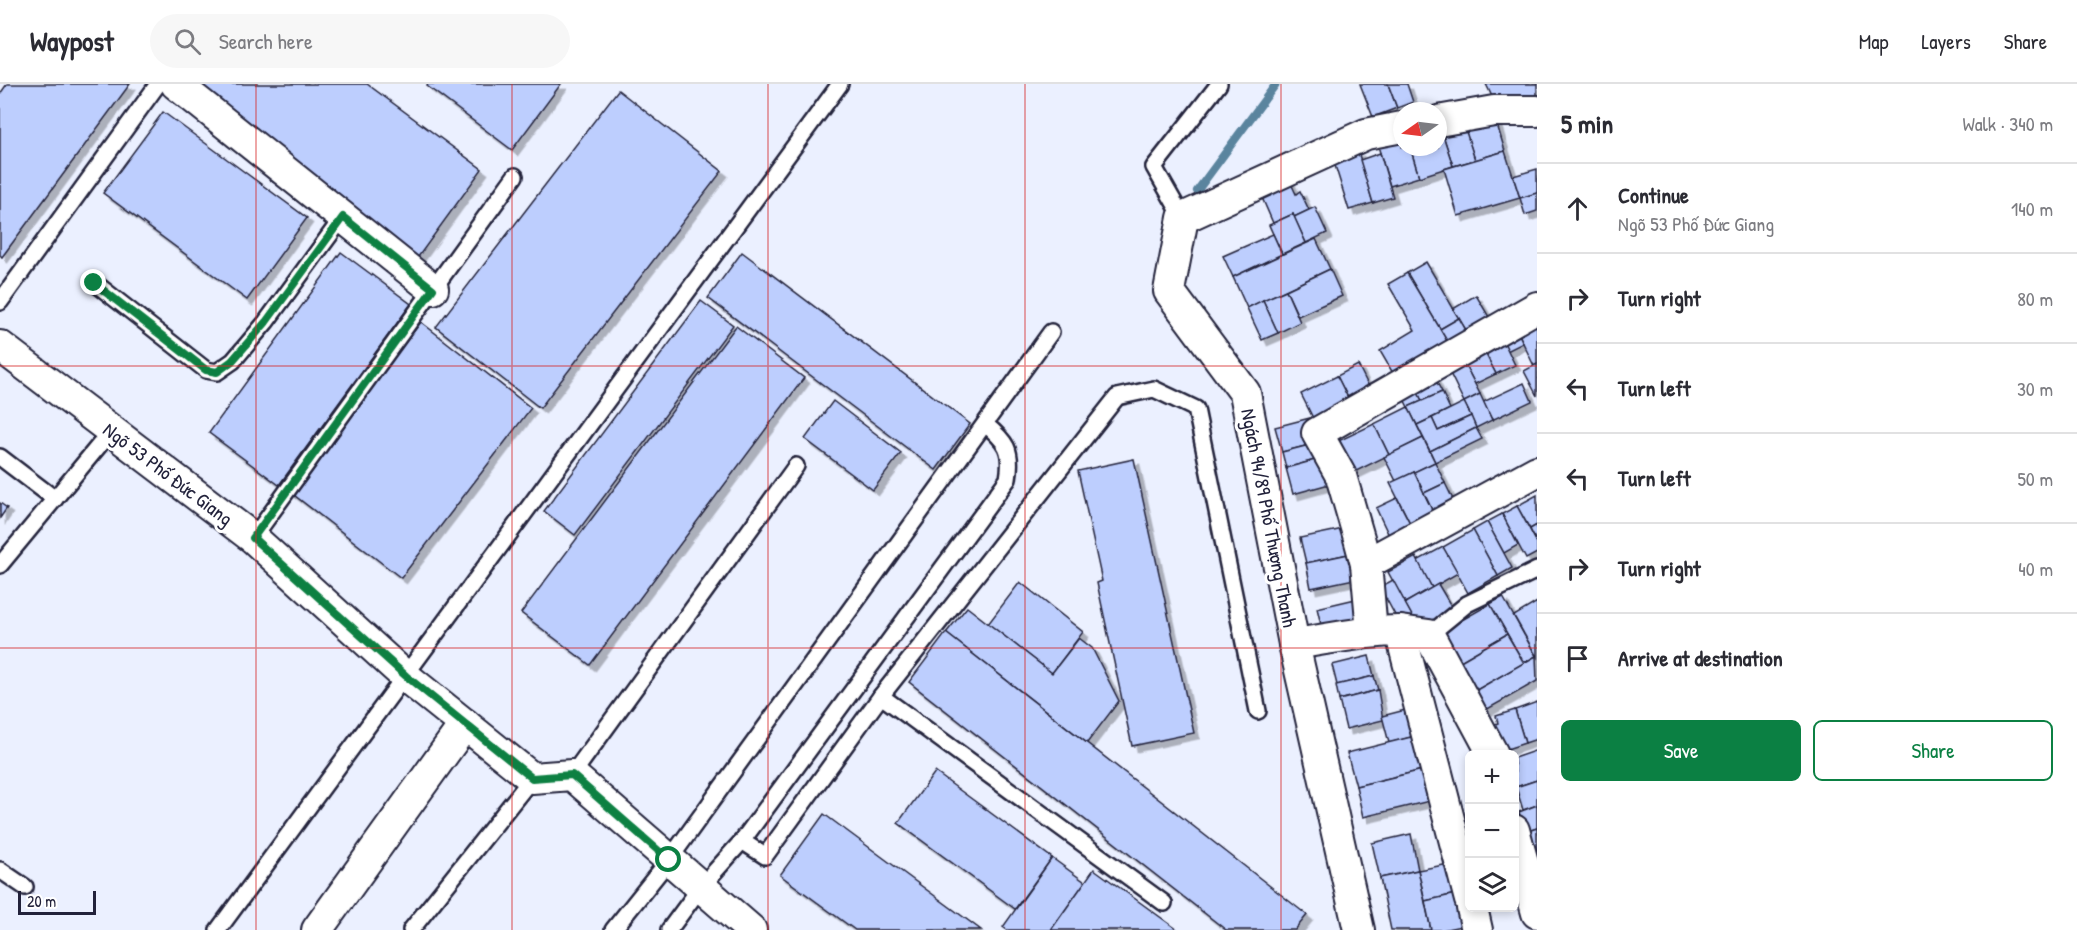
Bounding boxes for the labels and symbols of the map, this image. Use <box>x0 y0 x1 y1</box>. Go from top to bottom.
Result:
north arrow <box>1393 102 1447 156</box>
route end <box>80 269 106 295</box>
street label: Ngách 94/89 Phố Thượng Thanh <box>1235 406 1304 630</box>
street label: Ngõ 53 Phố Đức Giang <box>98 416 239 531</box>
route start <box>655 846 681 872</box>
scale bar <box>18 888 96 916</box>

